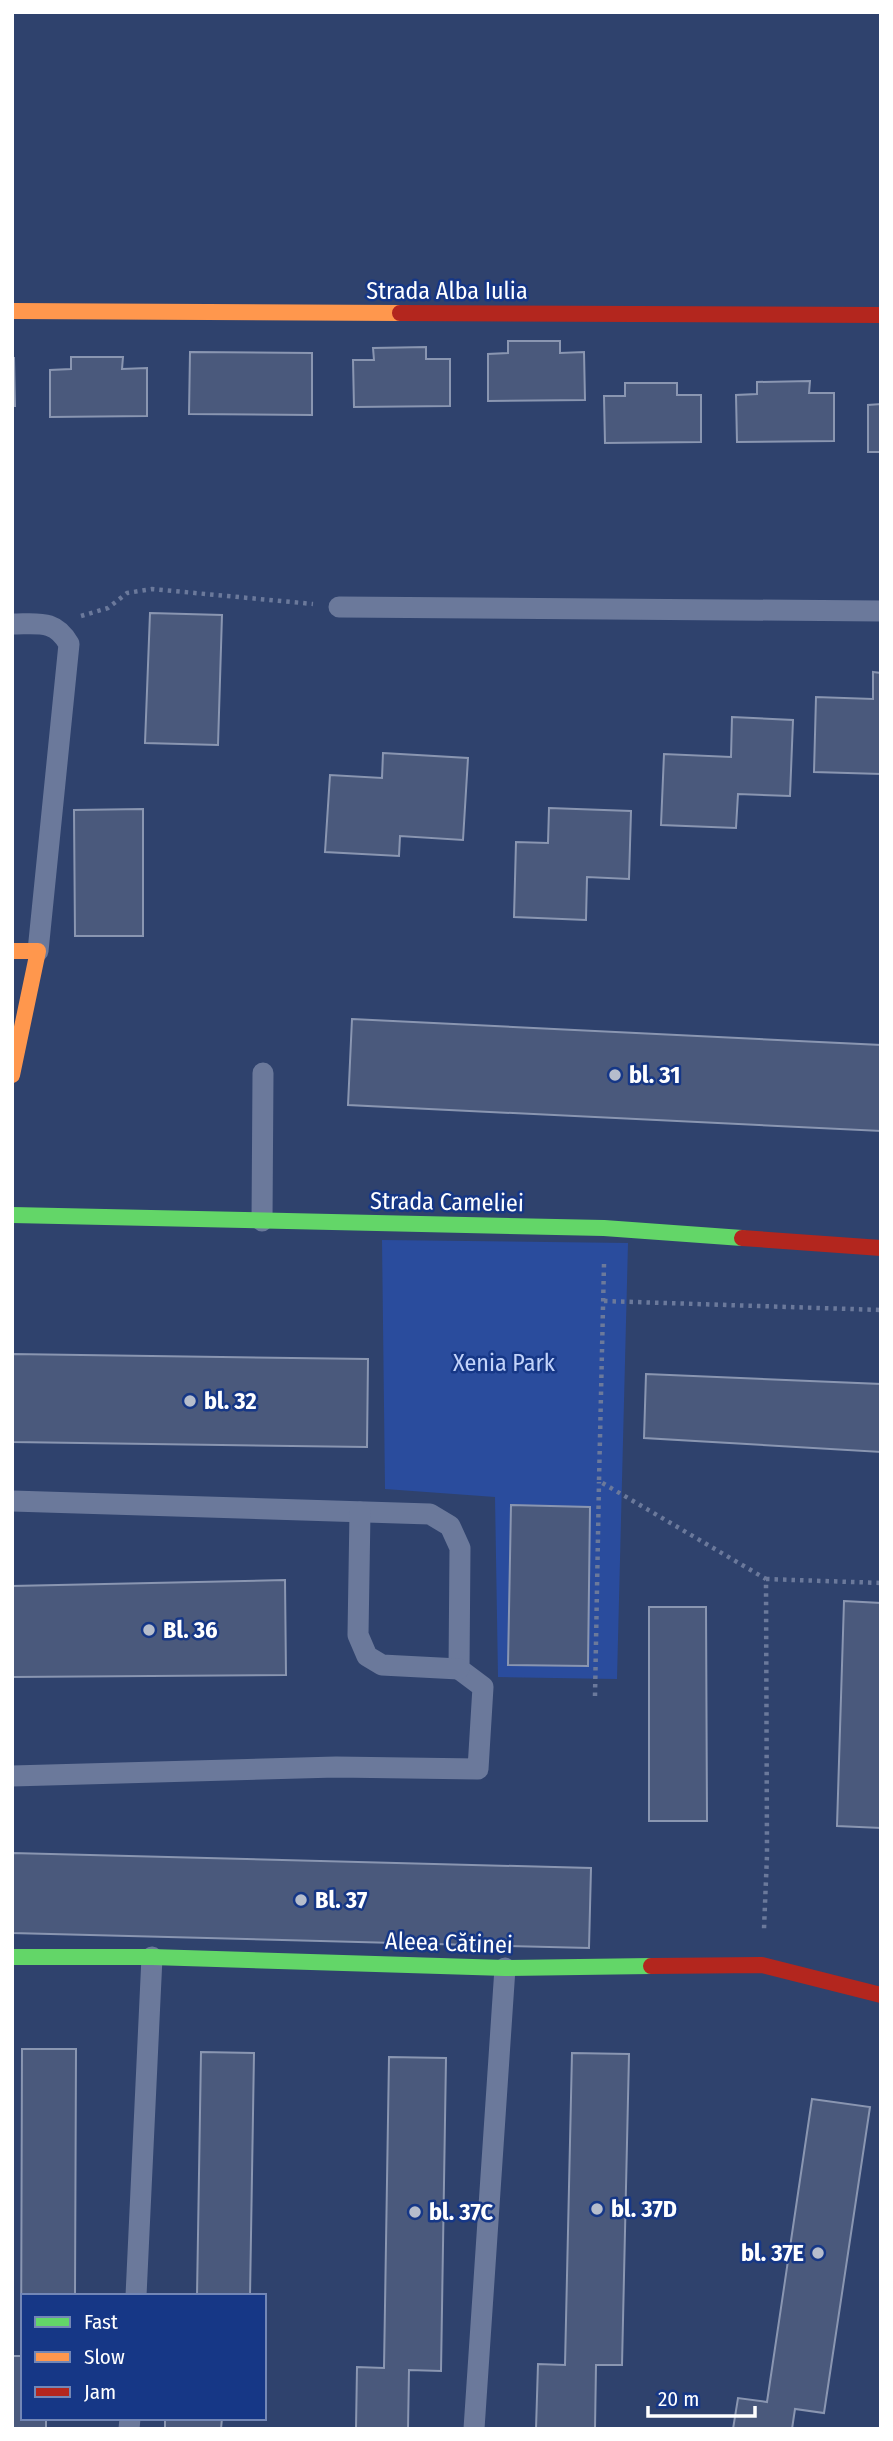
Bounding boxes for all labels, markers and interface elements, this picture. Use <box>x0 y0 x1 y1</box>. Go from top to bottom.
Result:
street label: Strada Alba Iulia <box>366 277 528 305</box>
place label: bl. 31 <box>629 1061 680 1089</box>
marker: bl. 31 <box>607 1067 623 1083</box>
street label: Strada Cameliei <box>370 1187 524 1217</box>
park label: Xenia Park <box>453 1349 556 1377</box>
place label: bl. 32 <box>204 1387 257 1415</box>
marker: bl. 32 <box>182 1393 198 1409</box>
place label: Bl. 36 <box>163 1616 218 1644</box>
marker: Bl. 36 <box>141 1622 157 1638</box>
place label: Bl. 37 <box>315 1886 367 1914</box>
marker: Bl. 37 <box>293 1892 309 1908</box>
street label: Aleea Cătinei <box>385 1927 513 1959</box>
place label: bl. 37D <box>611 2195 677 2223</box>
place label: bl. 37C <box>429 2198 493 2226</box>
marker: bl. 37D <box>589 2201 605 2217</box>
marker: bl. 37C <box>407 2204 423 2220</box>
place label: bl. 37E <box>741 2239 804 2267</box>
marker: bl. 37E <box>810 2245 826 2261</box>
legend <box>21 2294 266 2420</box>
text: Fast <box>84 2309 118 2335</box>
text: Slow <box>84 2344 125 2370</box>
scale bar <box>648 2374 755 2418</box>
text: Jam <box>84 2379 116 2405</box>
text: 20 m <box>658 2386 699 2412</box>

